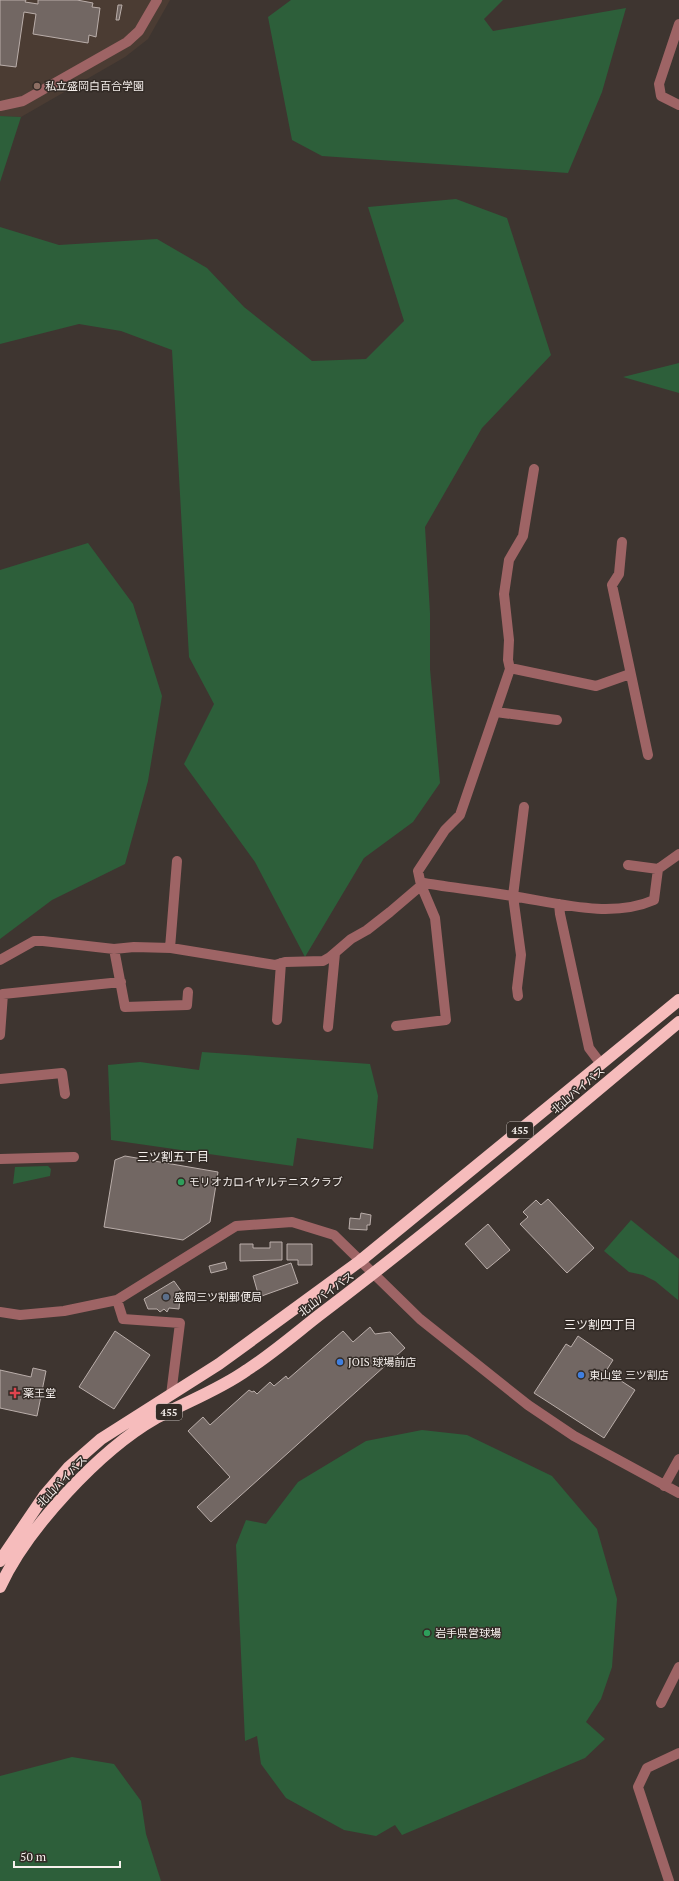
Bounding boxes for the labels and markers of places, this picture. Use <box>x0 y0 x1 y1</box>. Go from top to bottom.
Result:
place label: 私立盛岡白百合学園 <box>45 79 144 93</box>
marker: 私立盛岡白百合学園 <box>32 81 42 91</box>
place label: モリオカロイヤルテニスクラブ <box>189 1175 343 1189</box>
marker: モリオカロイヤルテニスクラブ <box>176 1177 186 1187</box>
place label: 盛岡三ツ割郵便局 <box>174 1290 262 1304</box>
marker: 盛岡三ツ割郵便局 <box>161 1292 171 1302</box>
place label: JOIS 球場前店 <box>348 1355 416 1369</box>
marker: JOIS 球場前店 <box>335 1357 345 1367</box>
place label: 東山堂 三ツ割店 <box>589 1368 669 1382</box>
marker: 東山堂 三ツ割店 <box>576 1370 586 1380</box>
place label: 薬王堂 <box>23 1386 56 1400</box>
marker: 薬王堂 <box>10 1388 20 1398</box>
place label: 岩手県営球場 <box>435 1626 501 1640</box>
marker: 岩手県営球場 <box>422 1628 432 1638</box>

